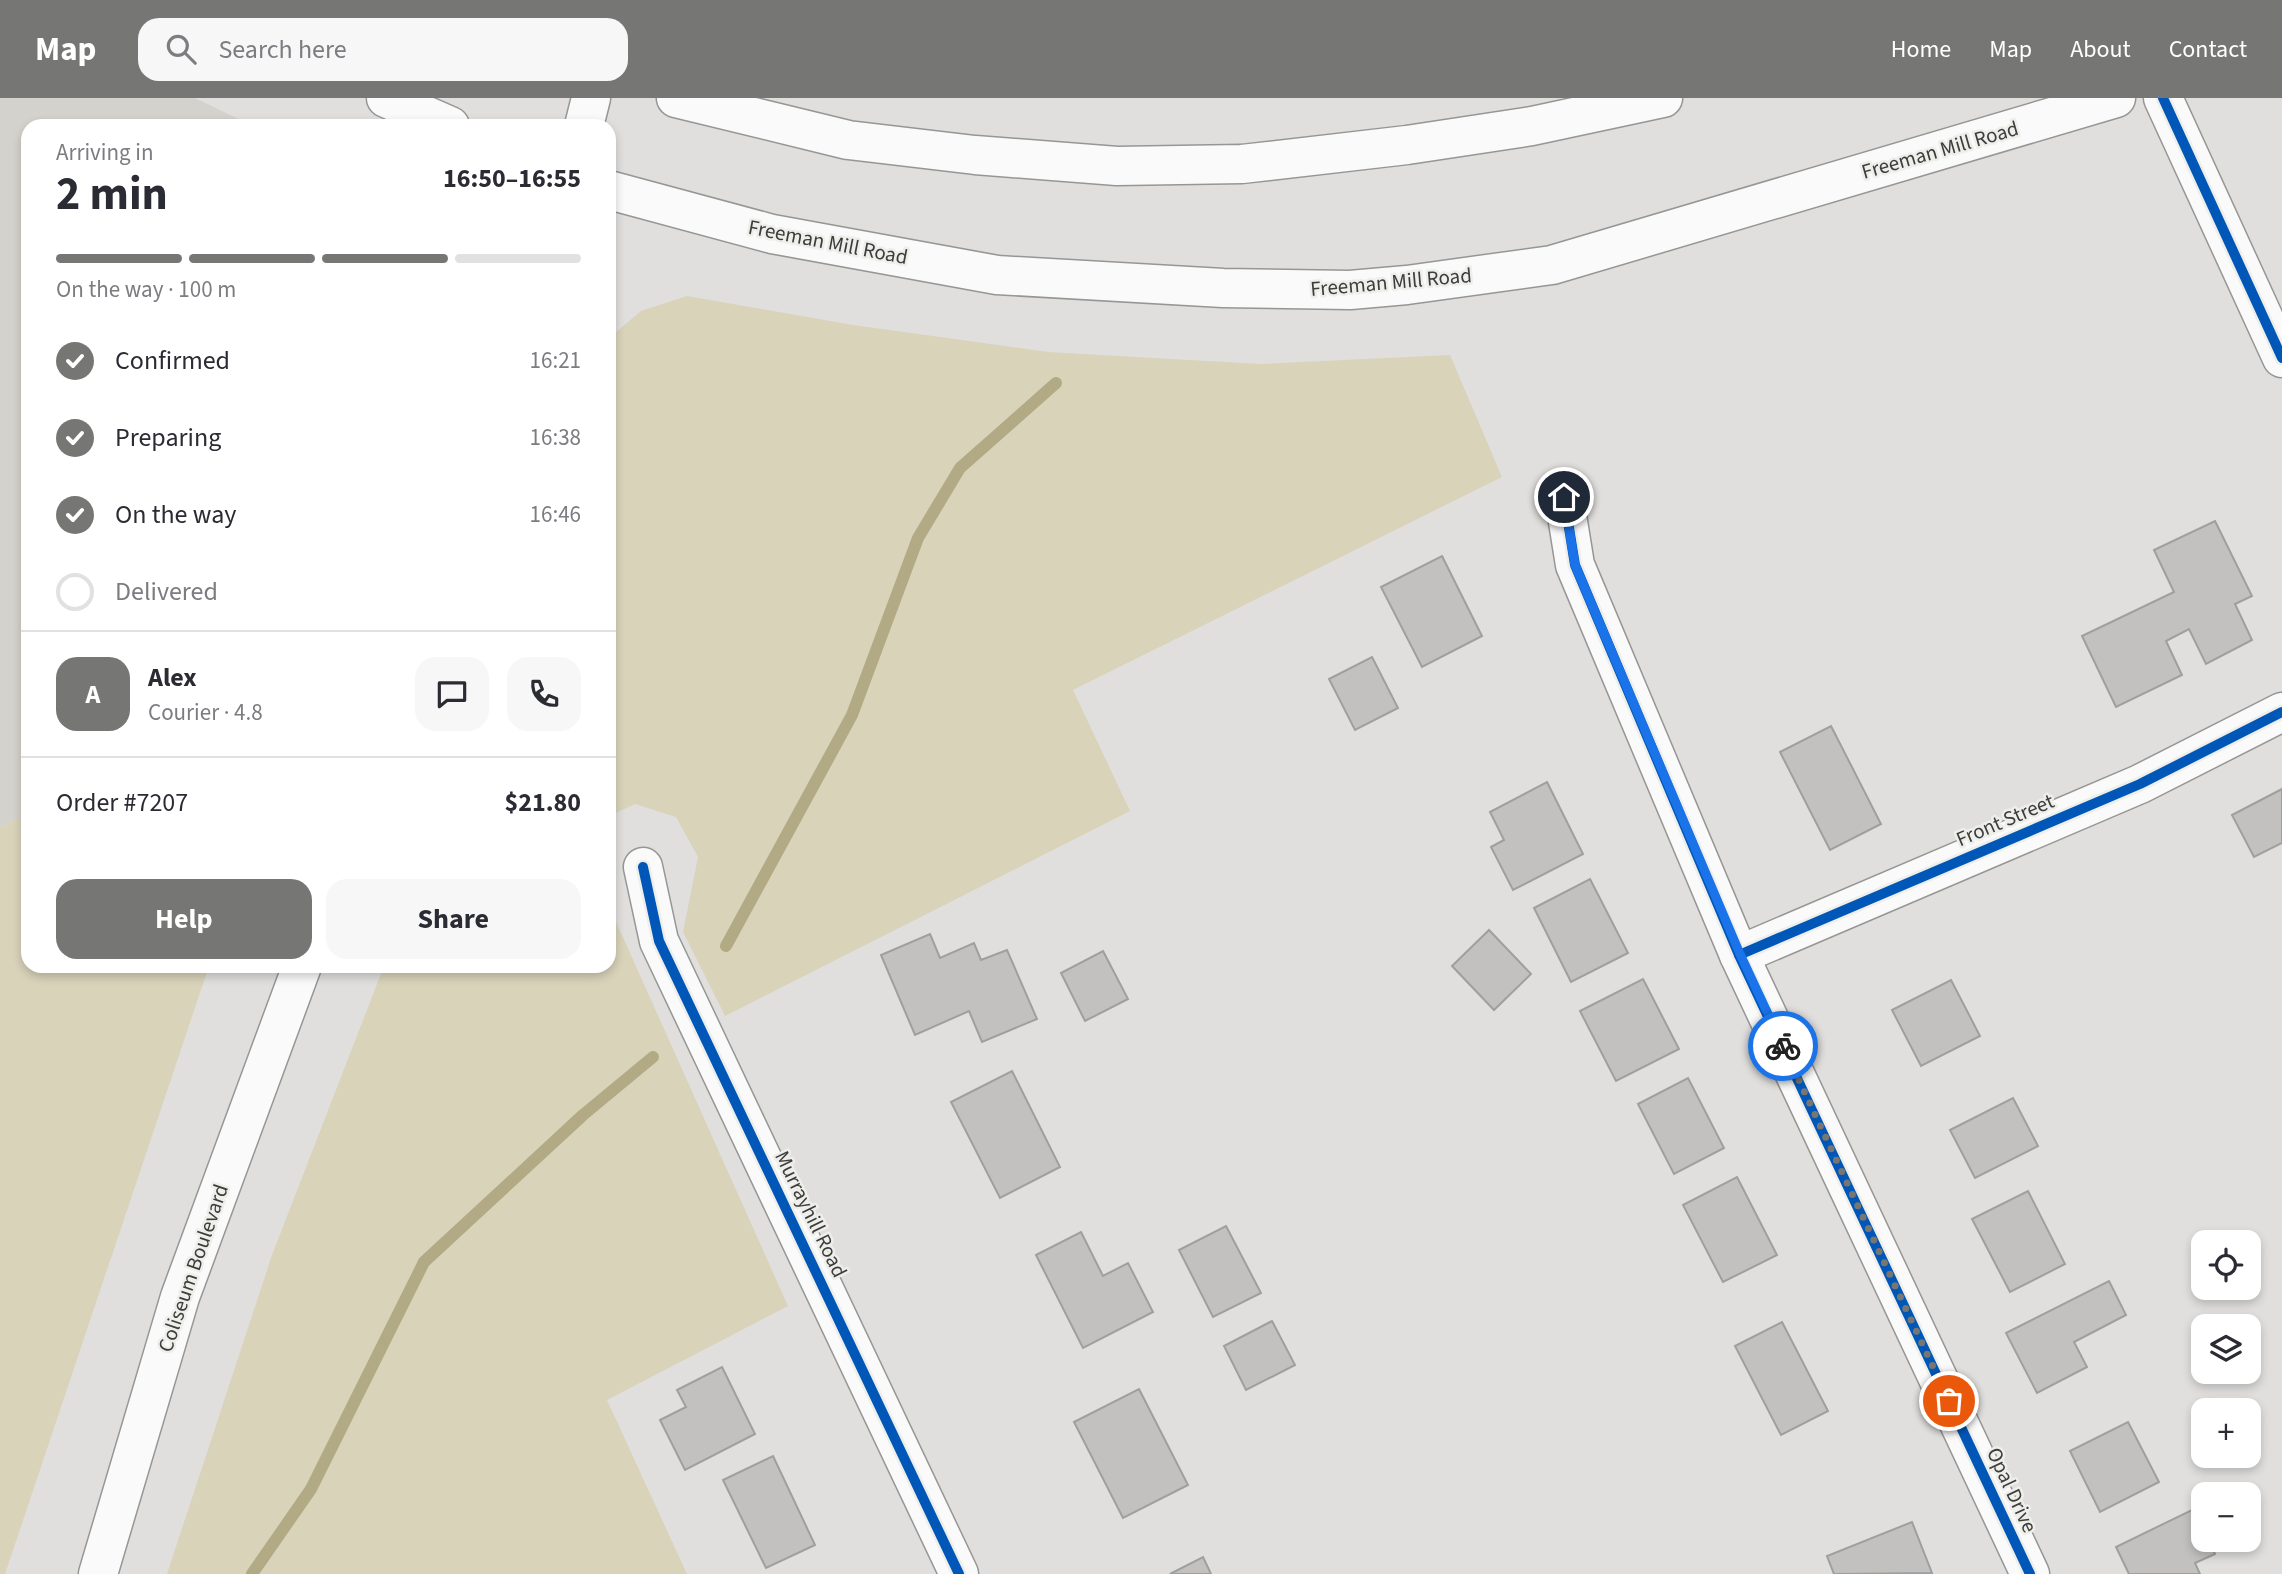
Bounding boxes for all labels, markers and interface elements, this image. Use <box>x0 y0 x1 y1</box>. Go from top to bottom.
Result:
search box <box>138 18 628 81</box>
text: Map <box>35 26 96 73</box>
icon: search <box>162 30 200 68</box>
text: Search here <box>218 31 347 68</box>
text: Home <box>1891 32 1951 67</box>
text: Map <box>1989 32 2032 67</box>
text: About <box>2070 32 2131 67</box>
text: Contact <box>2169 32 2247 67</box>
street label: Freeman Mill Road <box>1858 113 2022 187</box>
text: Arriving in <box>56 136 154 169</box>
text: 16:50–16:55 <box>443 160 581 197</box>
text: 2 min <box>56 162 168 227</box>
street label: Freeman Mill Road <box>746 212 910 272</box>
street label: Freeman Mill Road <box>1309 260 1473 304</box>
text: On the way · 100 m <box>56 273 236 306</box>
icon: check <box>56 342 94 380</box>
text: Confirmed <box>115 342 230 379</box>
text: 16:21 <box>530 344 581 377</box>
icon: check <box>56 419 94 457</box>
text: Preparing <box>115 419 221 456</box>
text: 16:38 <box>530 421 581 454</box>
pin <box>1534 467 1594 527</box>
icon: home <box>1545 478 1583 516</box>
icon: check <box>56 496 94 534</box>
text: On the way <box>115 496 236 533</box>
text: 16:46 <box>530 498 581 531</box>
text: Delivered <box>115 573 218 610</box>
button: chat <box>415 657 489 731</box>
button: phone <box>507 657 581 731</box>
text: Alex <box>148 659 197 696</box>
text: A <box>86 676 100 713</box>
text: Courier · 4.8 <box>148 696 263 729</box>
text: Order #7207 <box>56 784 188 821</box>
text: $21.80 <box>505 784 581 821</box>
street label: Front Street <box>1951 786 2059 854</box>
button: Help <box>56 879 312 959</box>
button: Share <box>326 879 581 959</box>
courier <box>1748 1011 1818 1081</box>
icon: bike <box>1764 1027 1802 1065</box>
street label: Murrayhill Road <box>767 1146 855 1282</box>
street label: Coliseum Boulevard <box>150 1180 236 1356</box>
map controls <box>2191 1230 2261 1552</box>
button: locate <box>2191 1230 2261 1300</box>
button: layers <box>2191 1314 2261 1384</box>
pin <box>1919 1371 1979 1431</box>
icon: bag <box>1930 1382 1968 1420</box>
button: + <box>2191 1398 2261 1468</box>
street label: Opal Drive <box>1979 1442 2045 1538</box>
button: − <box>2191 1482 2261 1552</box>

